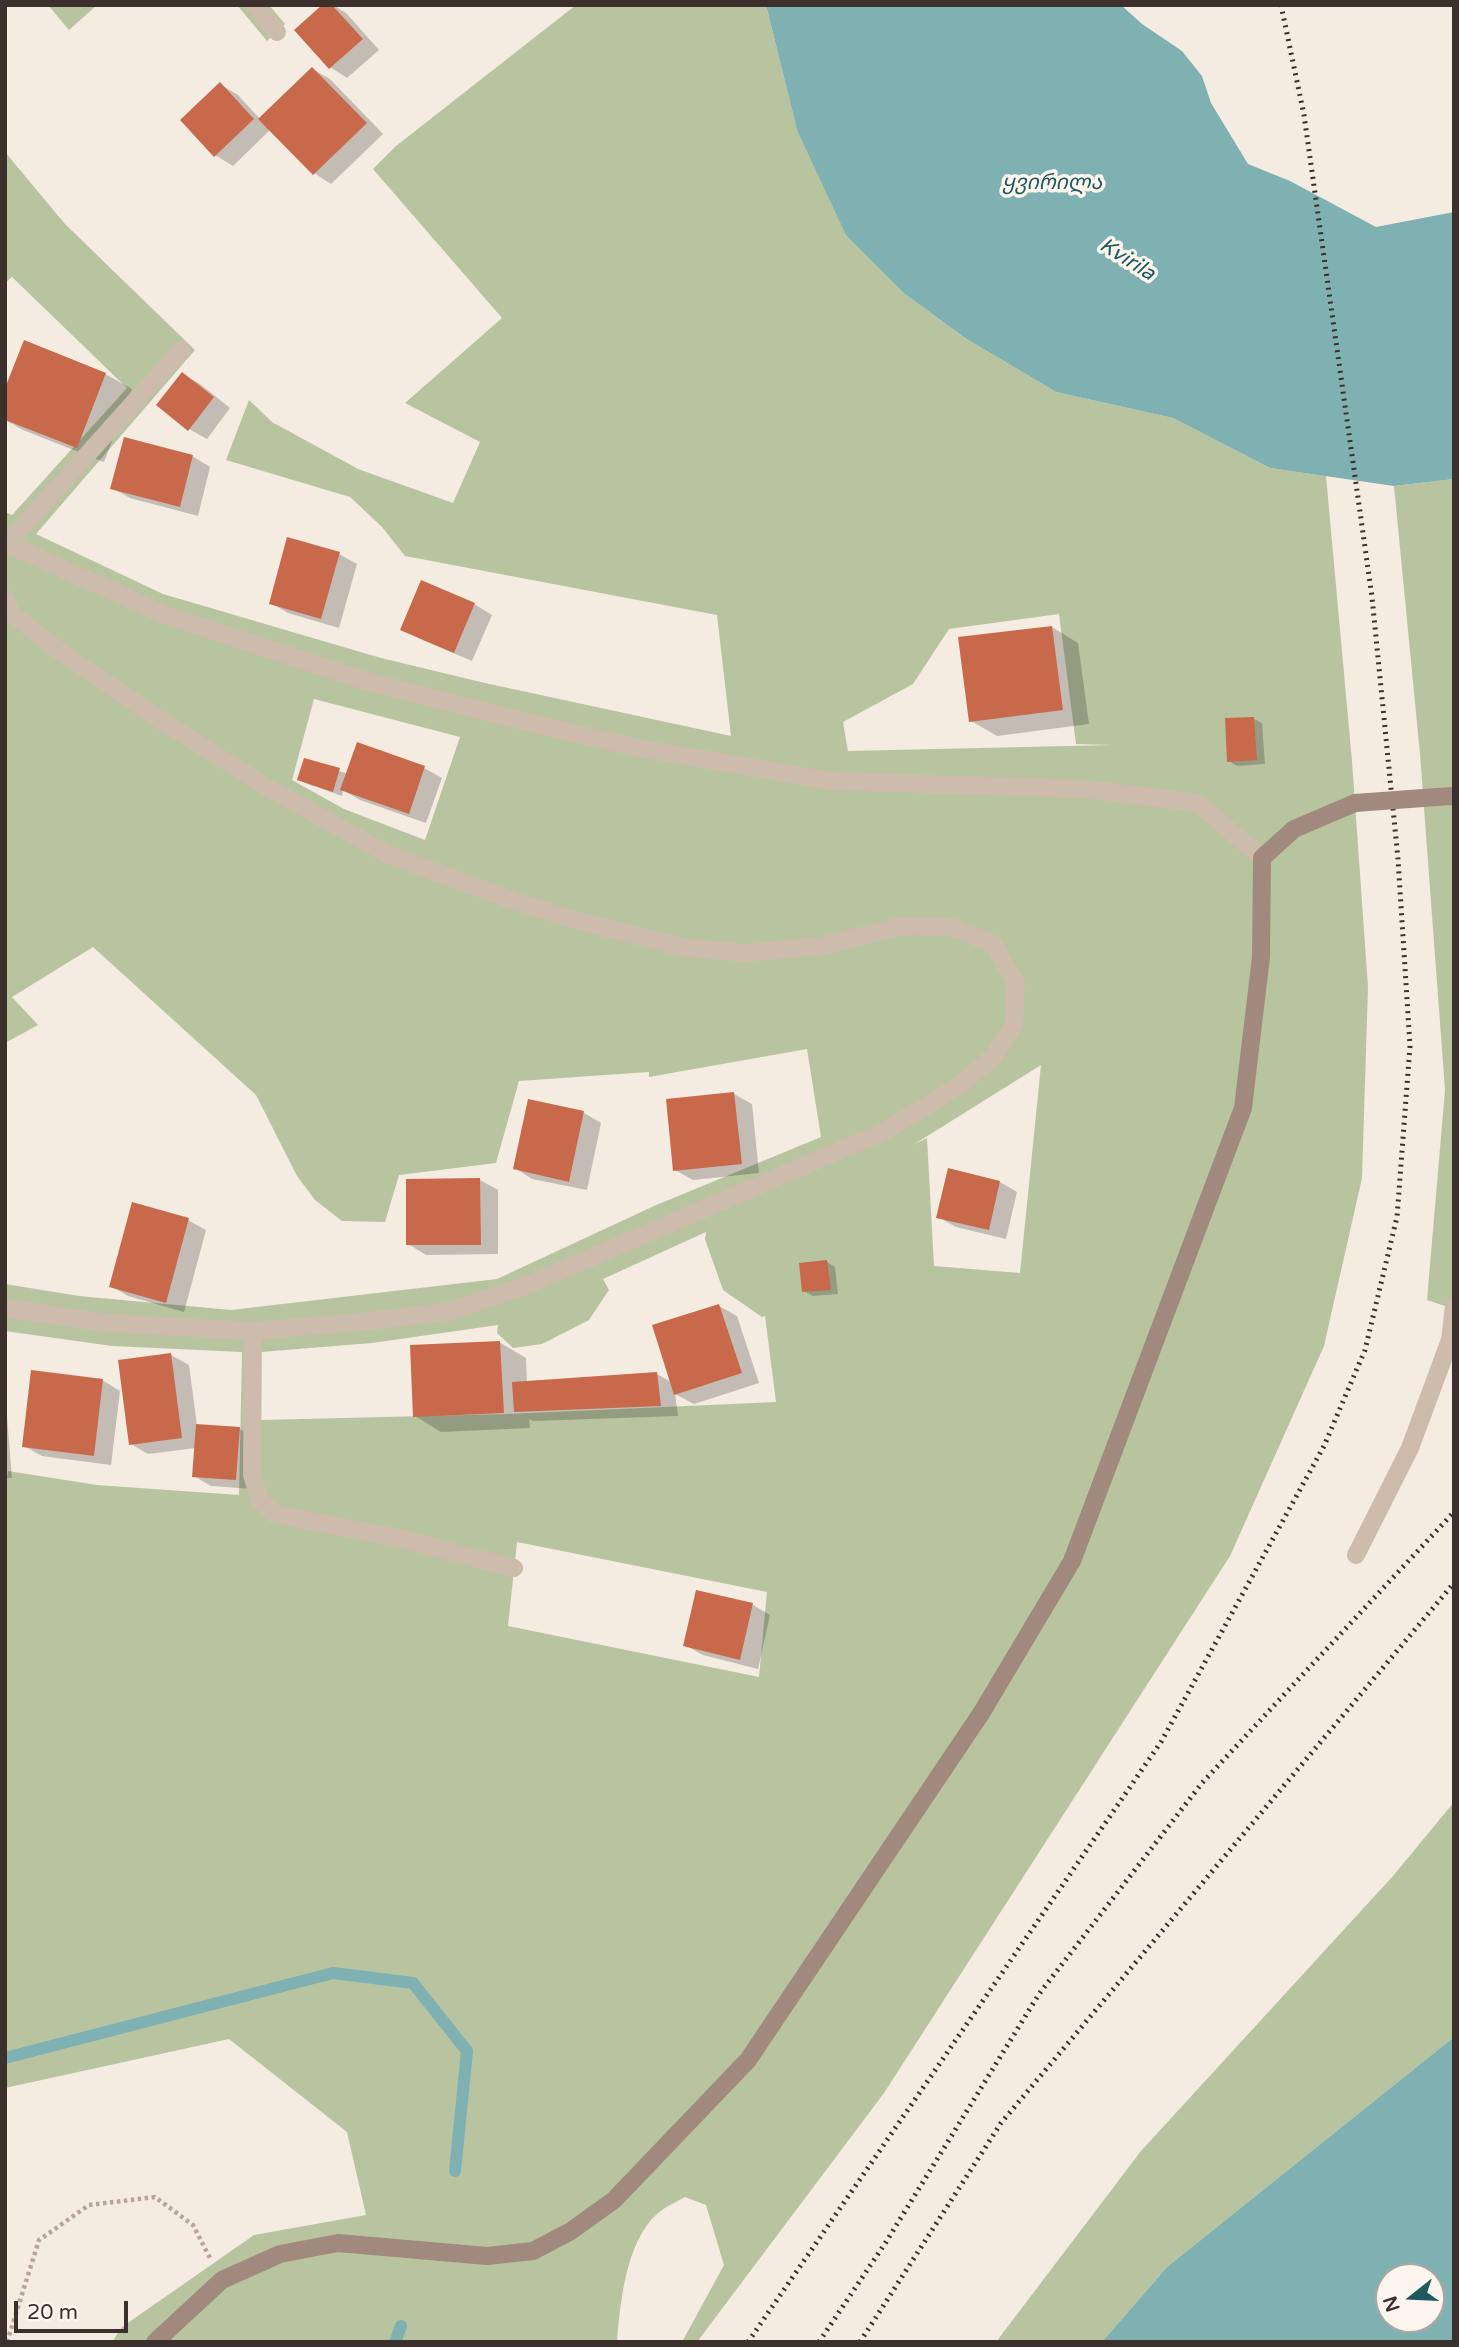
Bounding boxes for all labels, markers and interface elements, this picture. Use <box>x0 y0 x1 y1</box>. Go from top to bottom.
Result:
water label: ყვირილა <box>1002 170 1102 196</box>
water label: Kvirila <box>1095 233 1159 287</box>
north arrow <box>1375 2263 1445 2333</box>
scale bar <box>18 2288 131 2332</box>
text: N <box>1379 2293 1405 2315</box>
text: 20 m <box>27 2300 78 2325</box>

